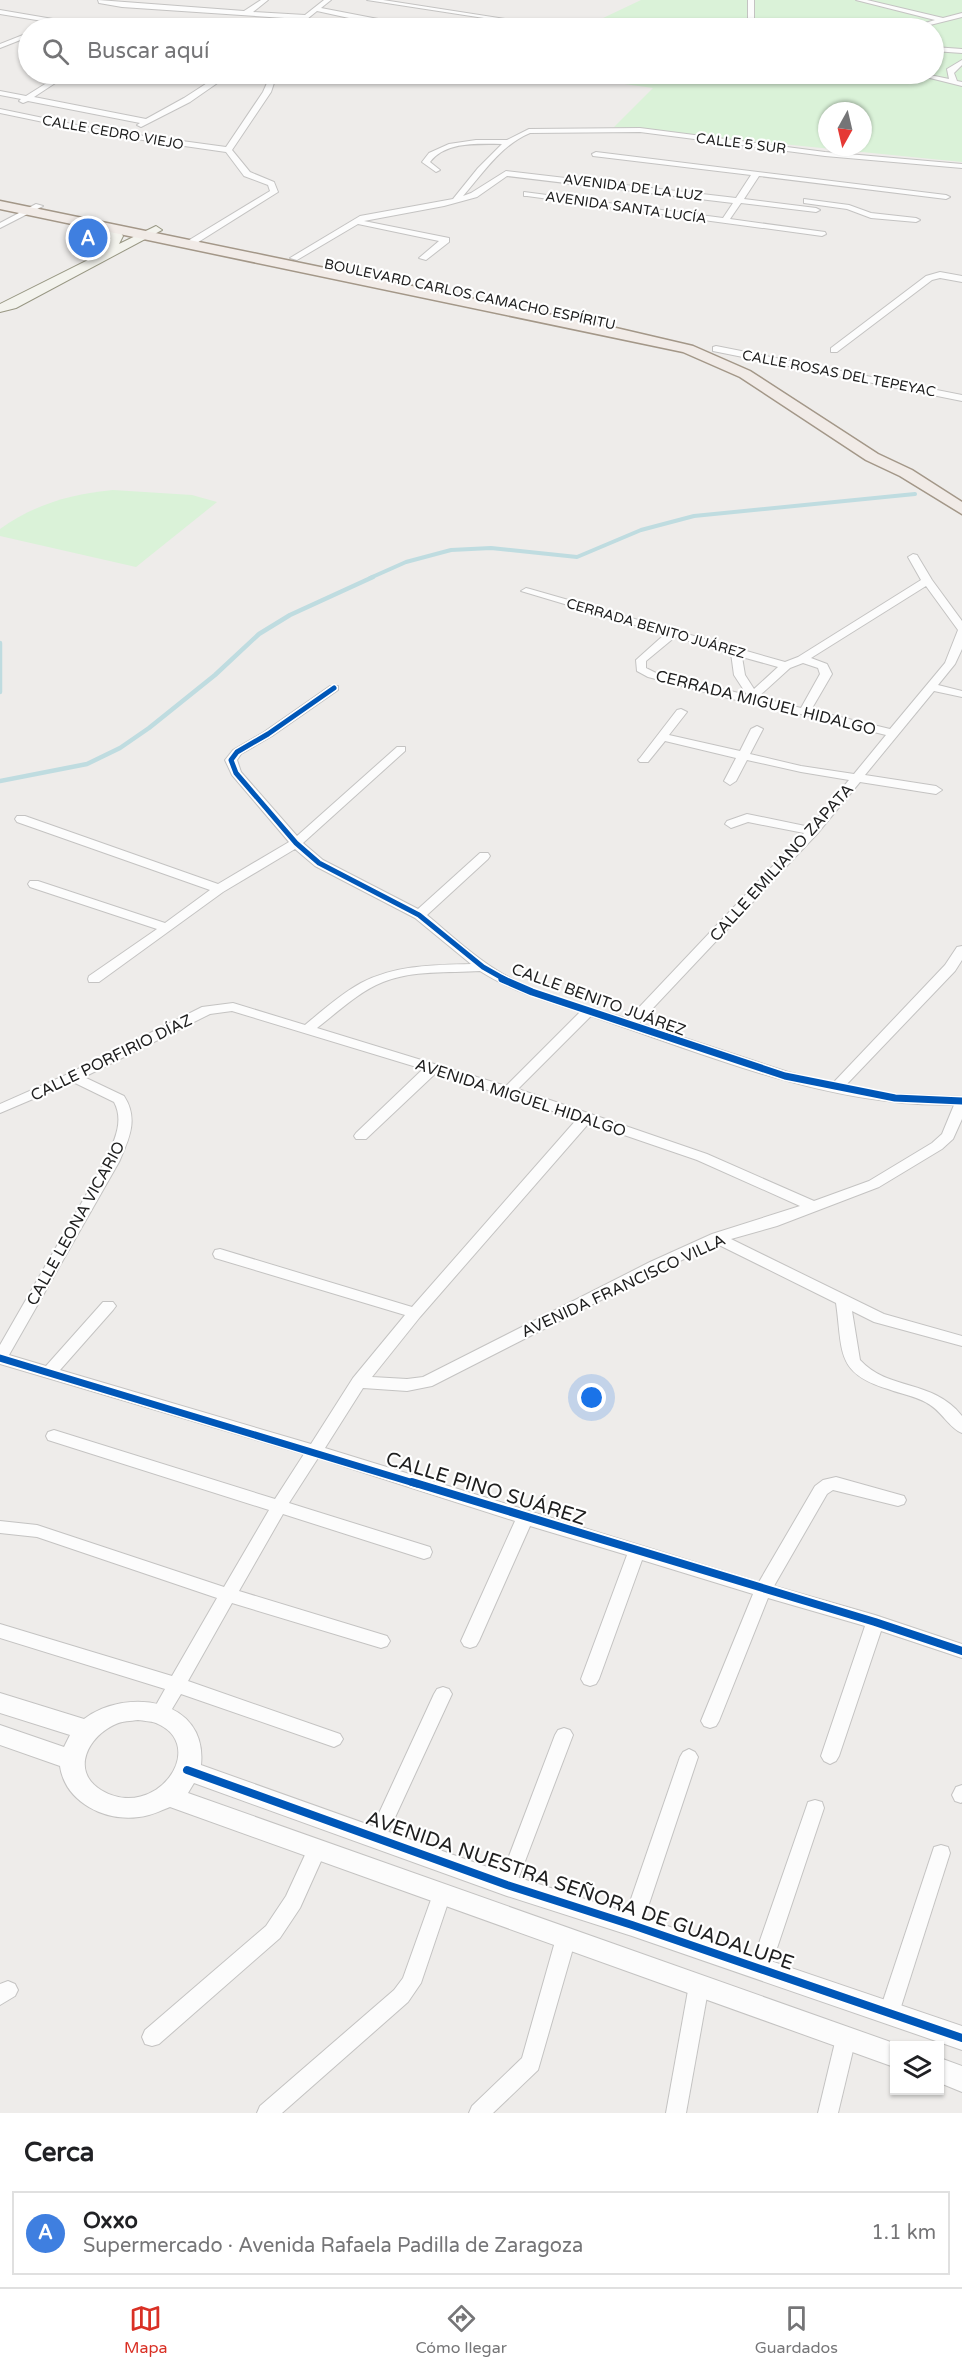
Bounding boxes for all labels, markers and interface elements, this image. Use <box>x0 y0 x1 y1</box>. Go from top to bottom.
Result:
search box <box>18 18 944 84</box>
icon: search <box>39 35 72 68</box>
text: Buscar aquí <box>87 38 209 64</box>
north arrow <box>818 102 872 156</box>
street label: CALLE CEDRO VIEJO <box>41 112 185 153</box>
street label: CALLE 5 SUR <box>695 130 787 157</box>
street label: AVENIDA DE LA LUZ <box>562 171 704 204</box>
street label: AVENIDA SANTA LUCÍA <box>544 188 708 227</box>
pin: A <box>68 216 107 260</box>
street label: BOULEVARD CARLOS CAMACHO ESPÍRITU <box>323 255 617 334</box>
street label: CALLE ROSAS DEL TEPEYAC <box>741 346 937 401</box>
street label: CERRADA BENITO JUÁREZ <box>564 595 747 662</box>
street label: CERRADA MIGUEL HIDALGO <box>653 666 878 740</box>
street label: CALLE EMILIANO ZAPATA <box>706 780 858 946</box>
street label: CALLE BENITO JUÁREZ <box>509 959 689 1041</box>
street label: CALLE PORFIRIO DÍAZ <box>27 1010 195 1106</box>
street label: AVENIDA MIGUEL HIDALGO <box>413 1054 629 1142</box>
street label: CALLE LEONA VICARIO <box>22 1138 129 1309</box>
street label: AVENIDA FRANCISCO VILLA <box>518 1230 729 1342</box>
your location <box>577 1383 606 1412</box>
street label: CALLE PINO SUÁREZ <box>383 1446 589 1531</box>
street label: AVENIDA NUESTRA SEÑORA DE GUADALUPE <box>363 1805 797 1976</box>
map controls <box>890 2041 944 2095</box>
button: layers <box>890 2041 944 2095</box>
text: Cerca <box>24 2137 94 2168</box>
text: Oxxo <box>83 2208 138 2234</box>
text: A <box>38 2221 53 2245</box>
text: 1.1 km <box>871 2221 936 2245</box>
text: Supermercado · Avenida Rafaela Padilla de Zaragoza <box>83 2234 583 2258</box>
tab: Mapa <box>124 2302 167 2358</box>
tab: Cómo llegar <box>415 2302 507 2358</box>
tab: Guardados <box>755 2302 838 2358</box>

